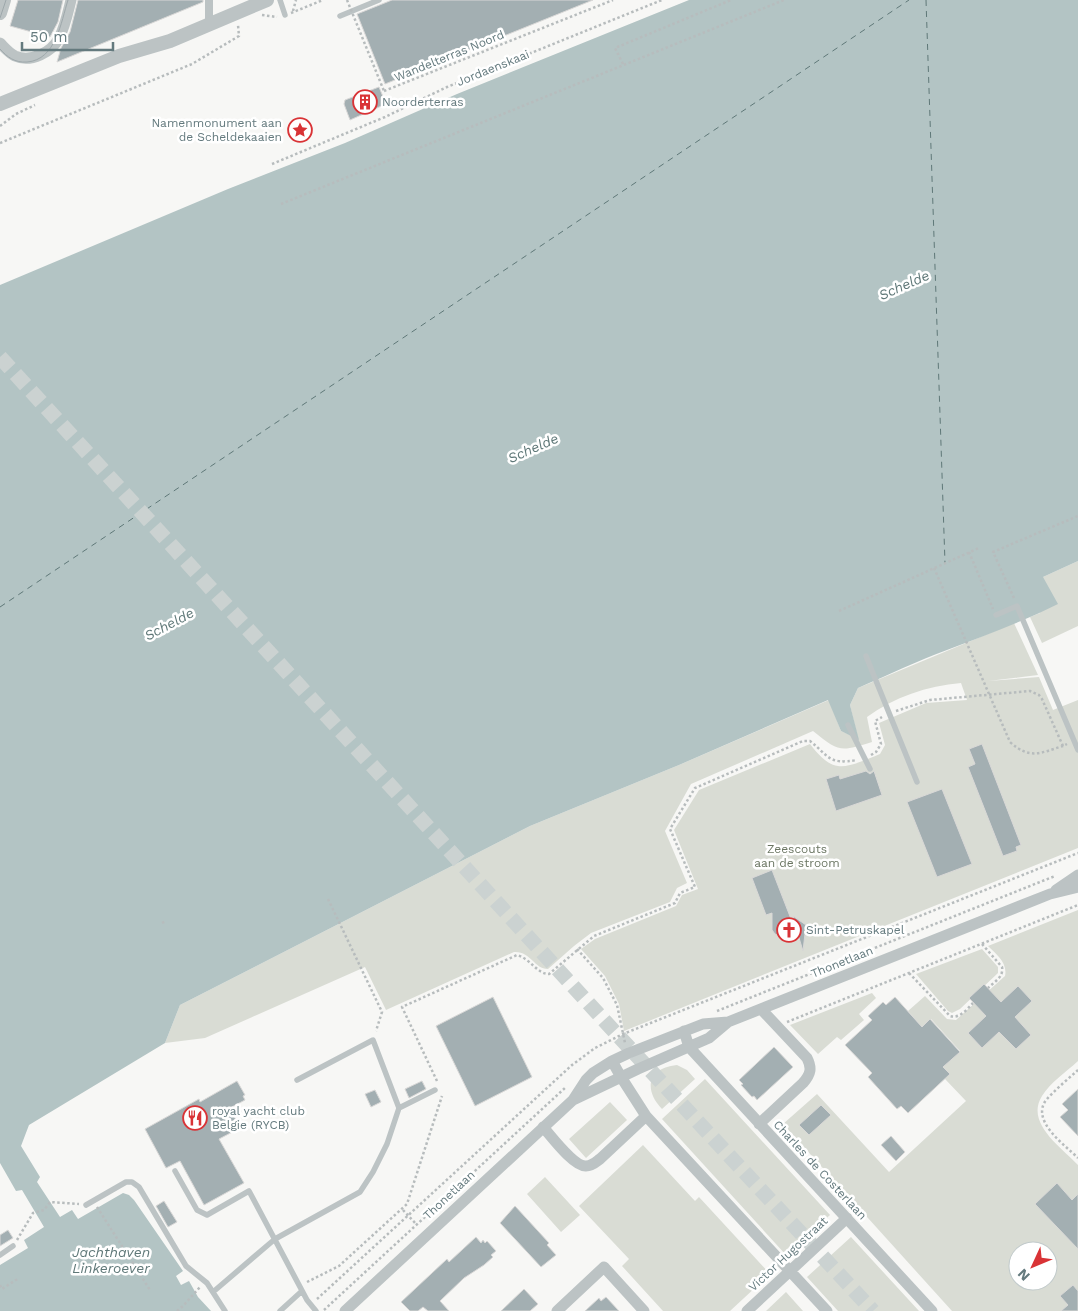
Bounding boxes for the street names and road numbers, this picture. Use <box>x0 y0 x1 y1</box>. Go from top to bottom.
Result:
street label: Wandelterras Noord <box>392 28 506 84</box>
street label: Jordaenskaai <box>455 47 531 89</box>
street label: Thonetlaan <box>809 943 875 981</box>
street label: Charles de Costerlaan <box>770 1118 870 1222</box>
street label: Thonetlaan <box>420 1168 478 1222</box>
street label: Victor Hugostraat <box>746 1214 830 1294</box>

